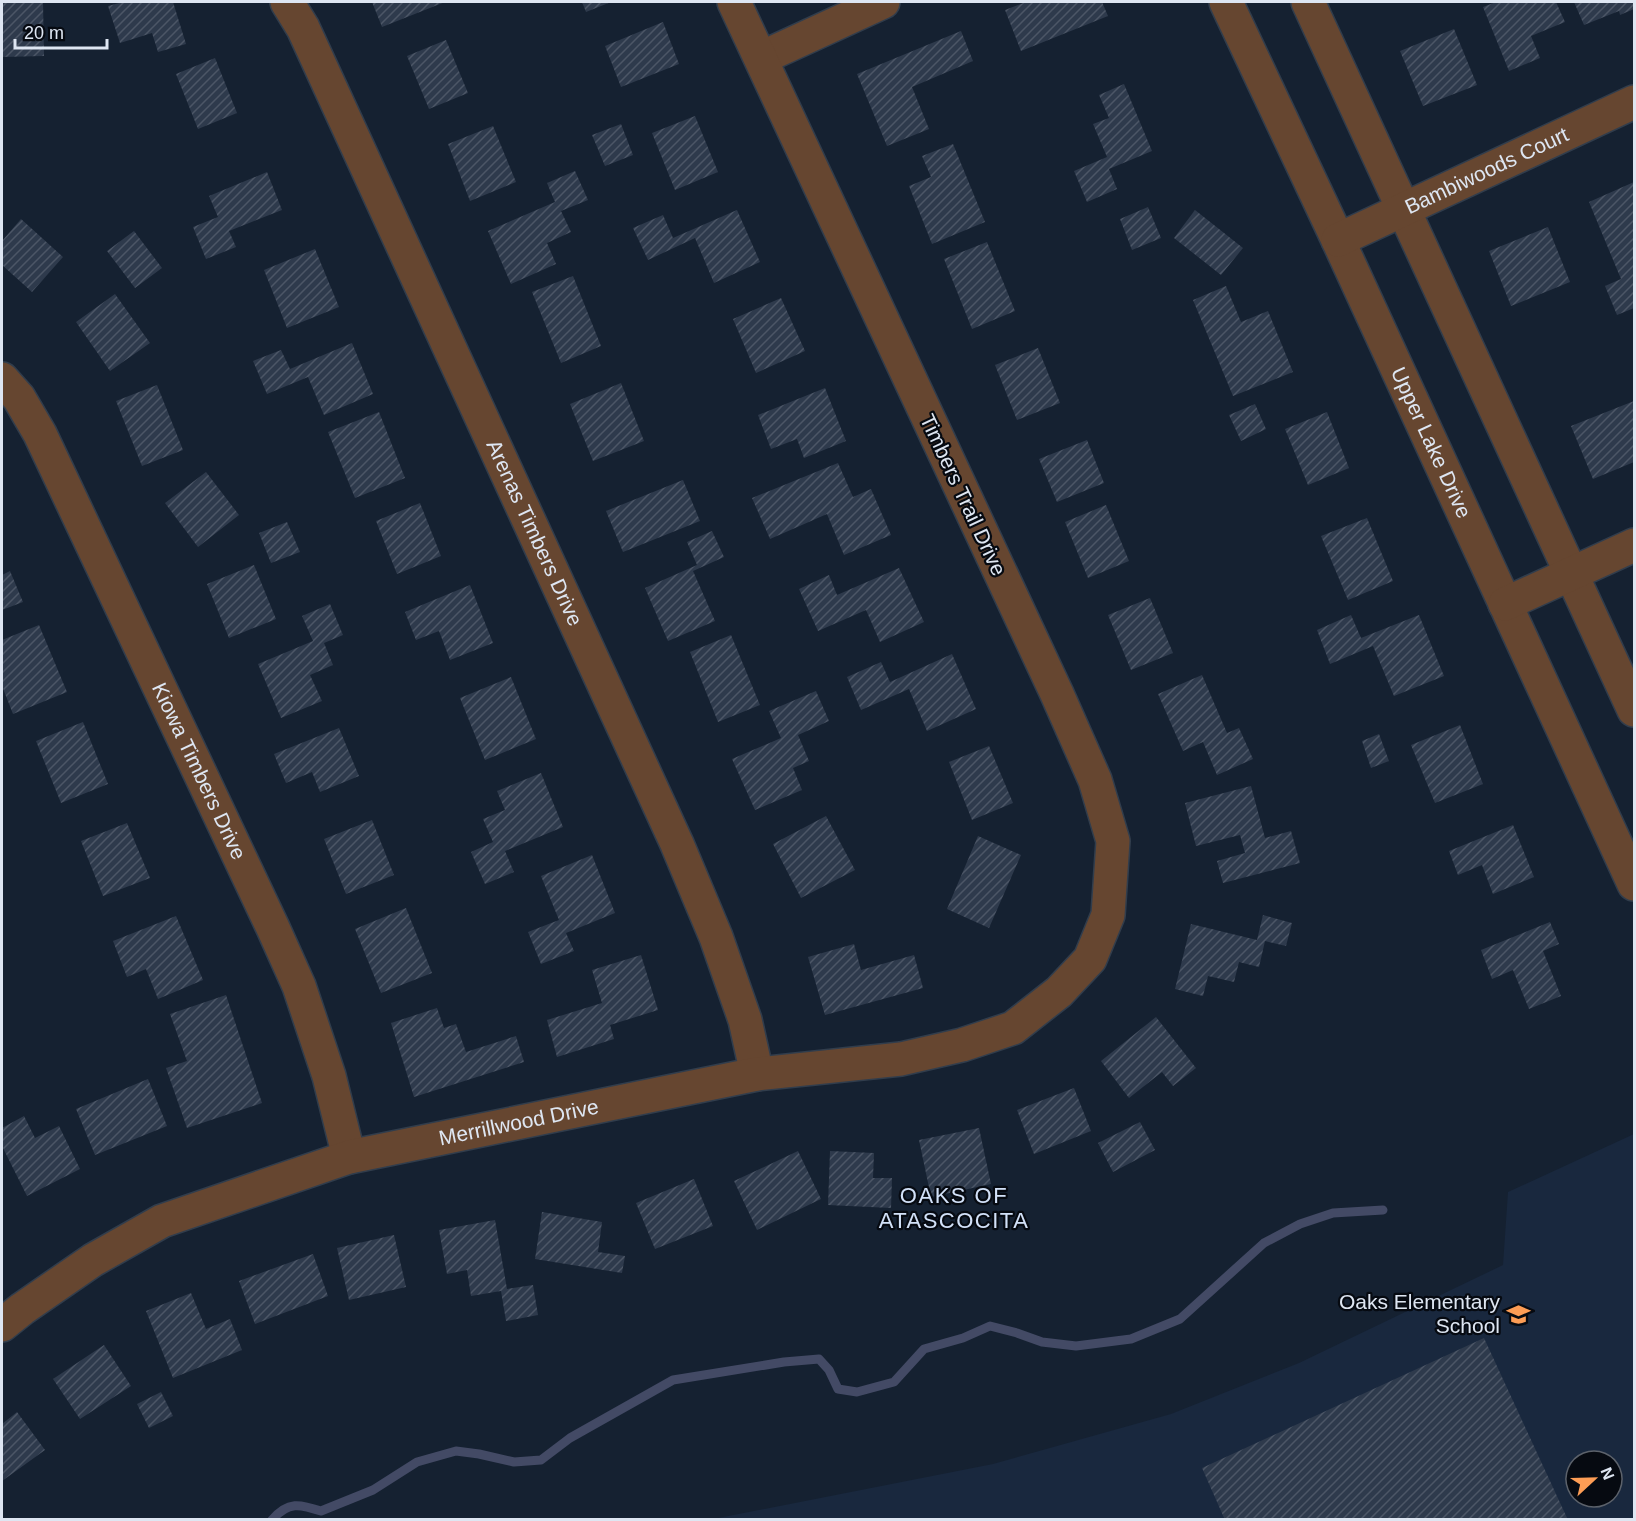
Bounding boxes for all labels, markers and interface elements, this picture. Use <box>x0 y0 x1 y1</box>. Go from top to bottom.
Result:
scale bar <box>15 12 106 50</box>
text: 20 m <box>24 23 64 43</box>
street label: Bambiwoods Court <box>1401 122 1572 218</box>
street label: Upper Lake Drive <box>1387 363 1476 521</box>
street label: Timbers Trail Drive <box>916 410 1011 579</box>
street label: Arenas Timbers Drive <box>482 436 587 629</box>
street label: Kiowa Timbers Drive <box>148 679 251 863</box>
street label: Merrillwood Drive <box>437 1095 600 1149</box>
district label: OAKS OF ATASCOCITA <box>879 1183 1029 1233</box>
place label: Oaks Elementary School <box>1339 1290 1500 1337</box>
school or university icon: Oaks Elementary School <box>1505 1301 1531 1327</box>
north arrow <box>1564 1449 1624 1509</box>
text: N <box>1597 1465 1617 1482</box>

